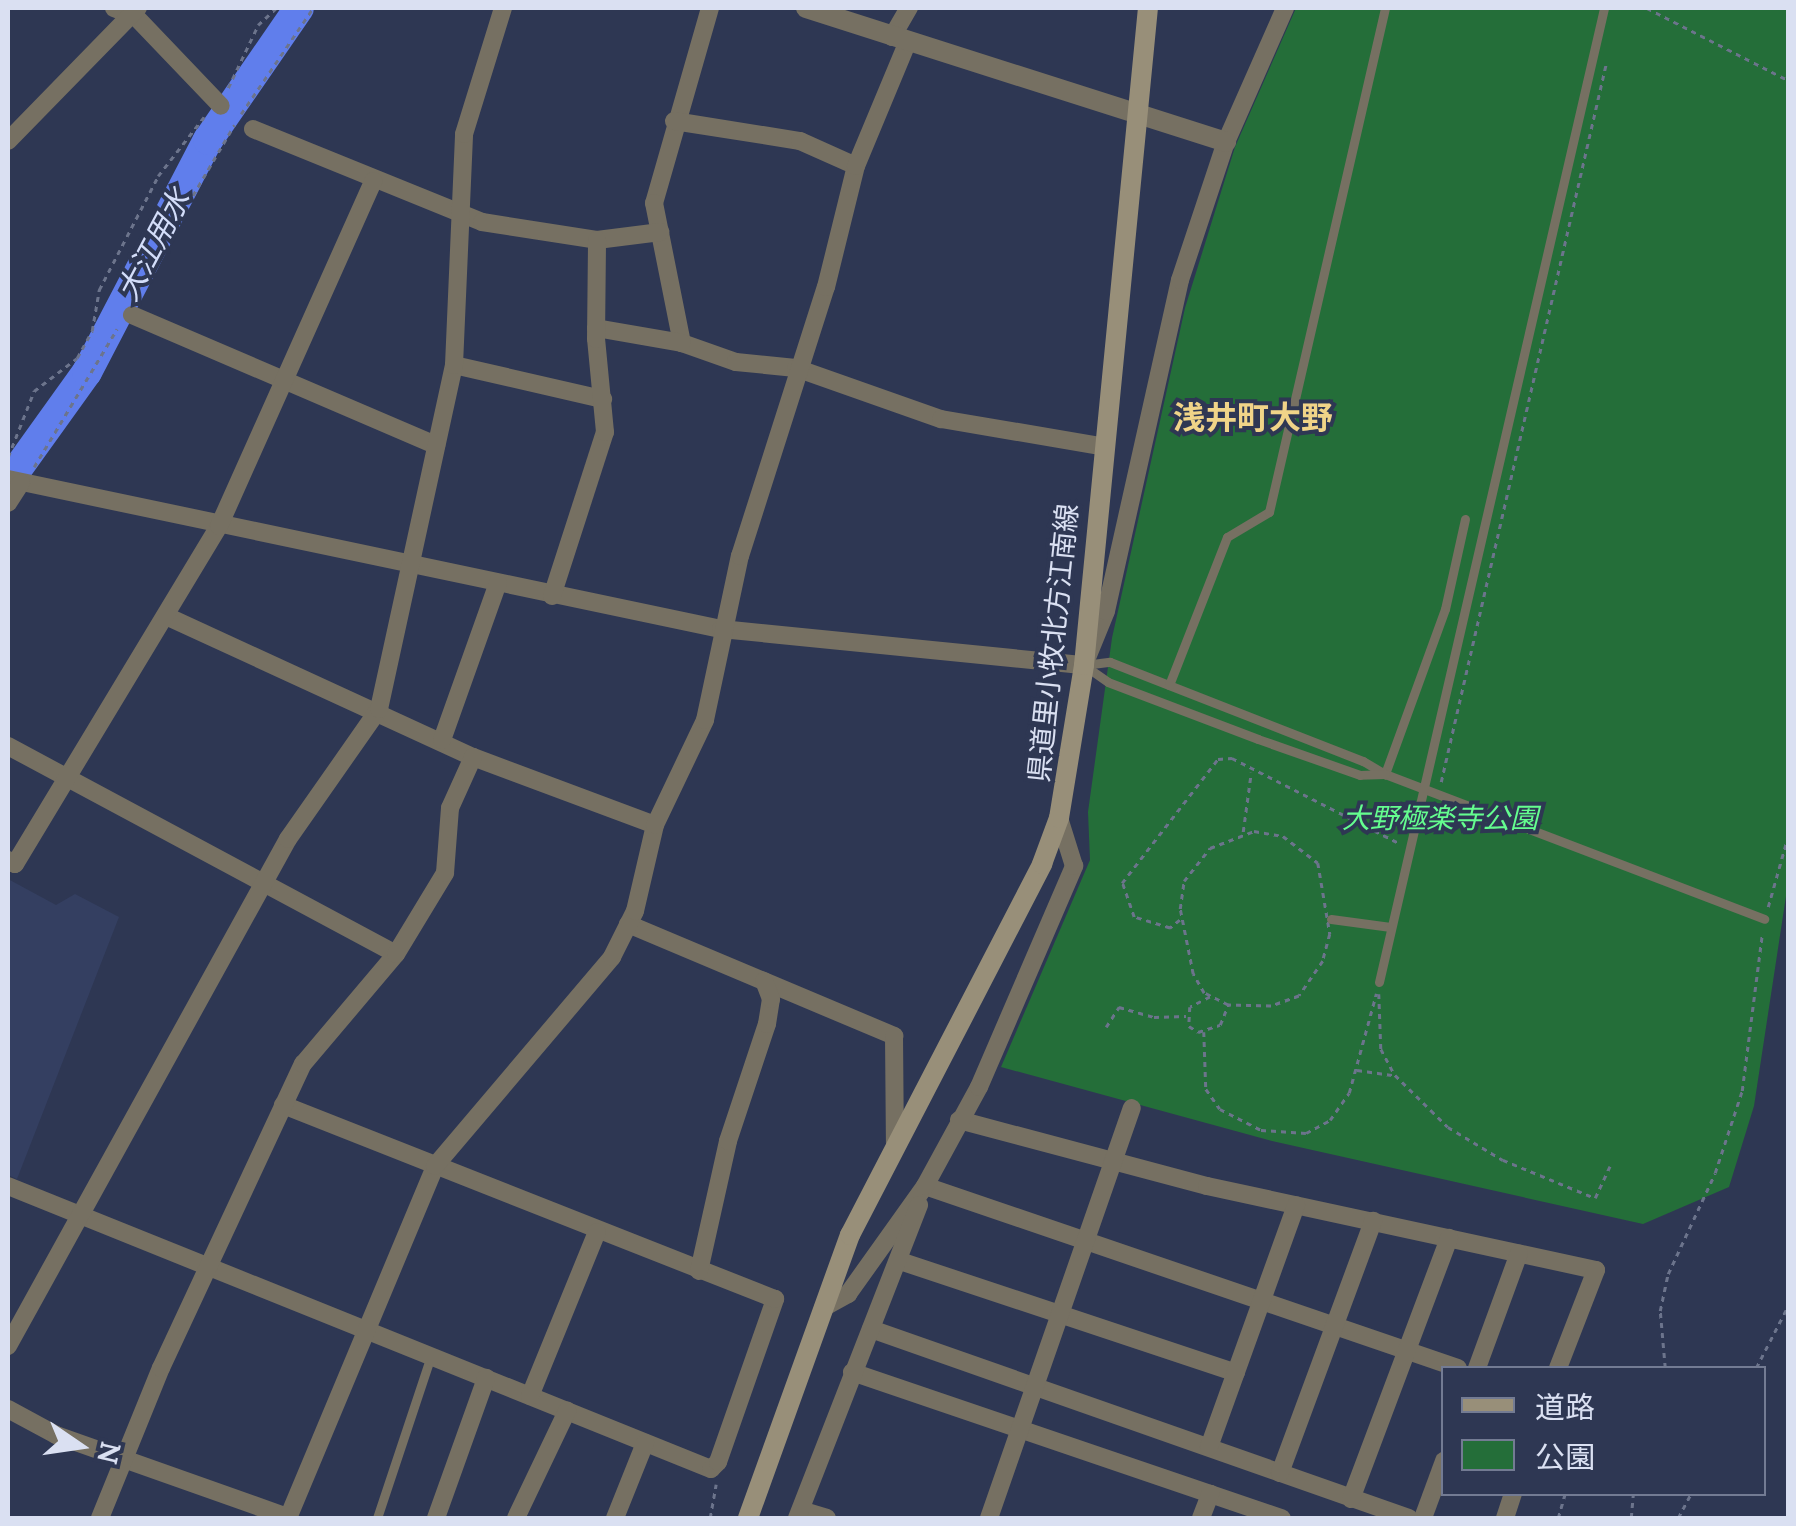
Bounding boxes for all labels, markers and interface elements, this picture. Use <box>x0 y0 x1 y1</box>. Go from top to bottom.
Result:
water label: 大江用水 <box>109 184 197 306</box>
district label: 浅井町大野 <box>1173 399 1333 437</box>
street label: 県道里小牧北方江南線 <box>1022 502 1084 784</box>
park label: 大野極楽寺公園 <box>1342 801 1538 835</box>
legend <box>1441 1366 1766 1496</box>
text: 道路 <box>1535 1388 1595 1426</box>
north arrow <box>30 1396 130 1496</box>
text: N <box>89 1438 129 1467</box>
text: 公園 <box>1535 1438 1595 1476</box>

